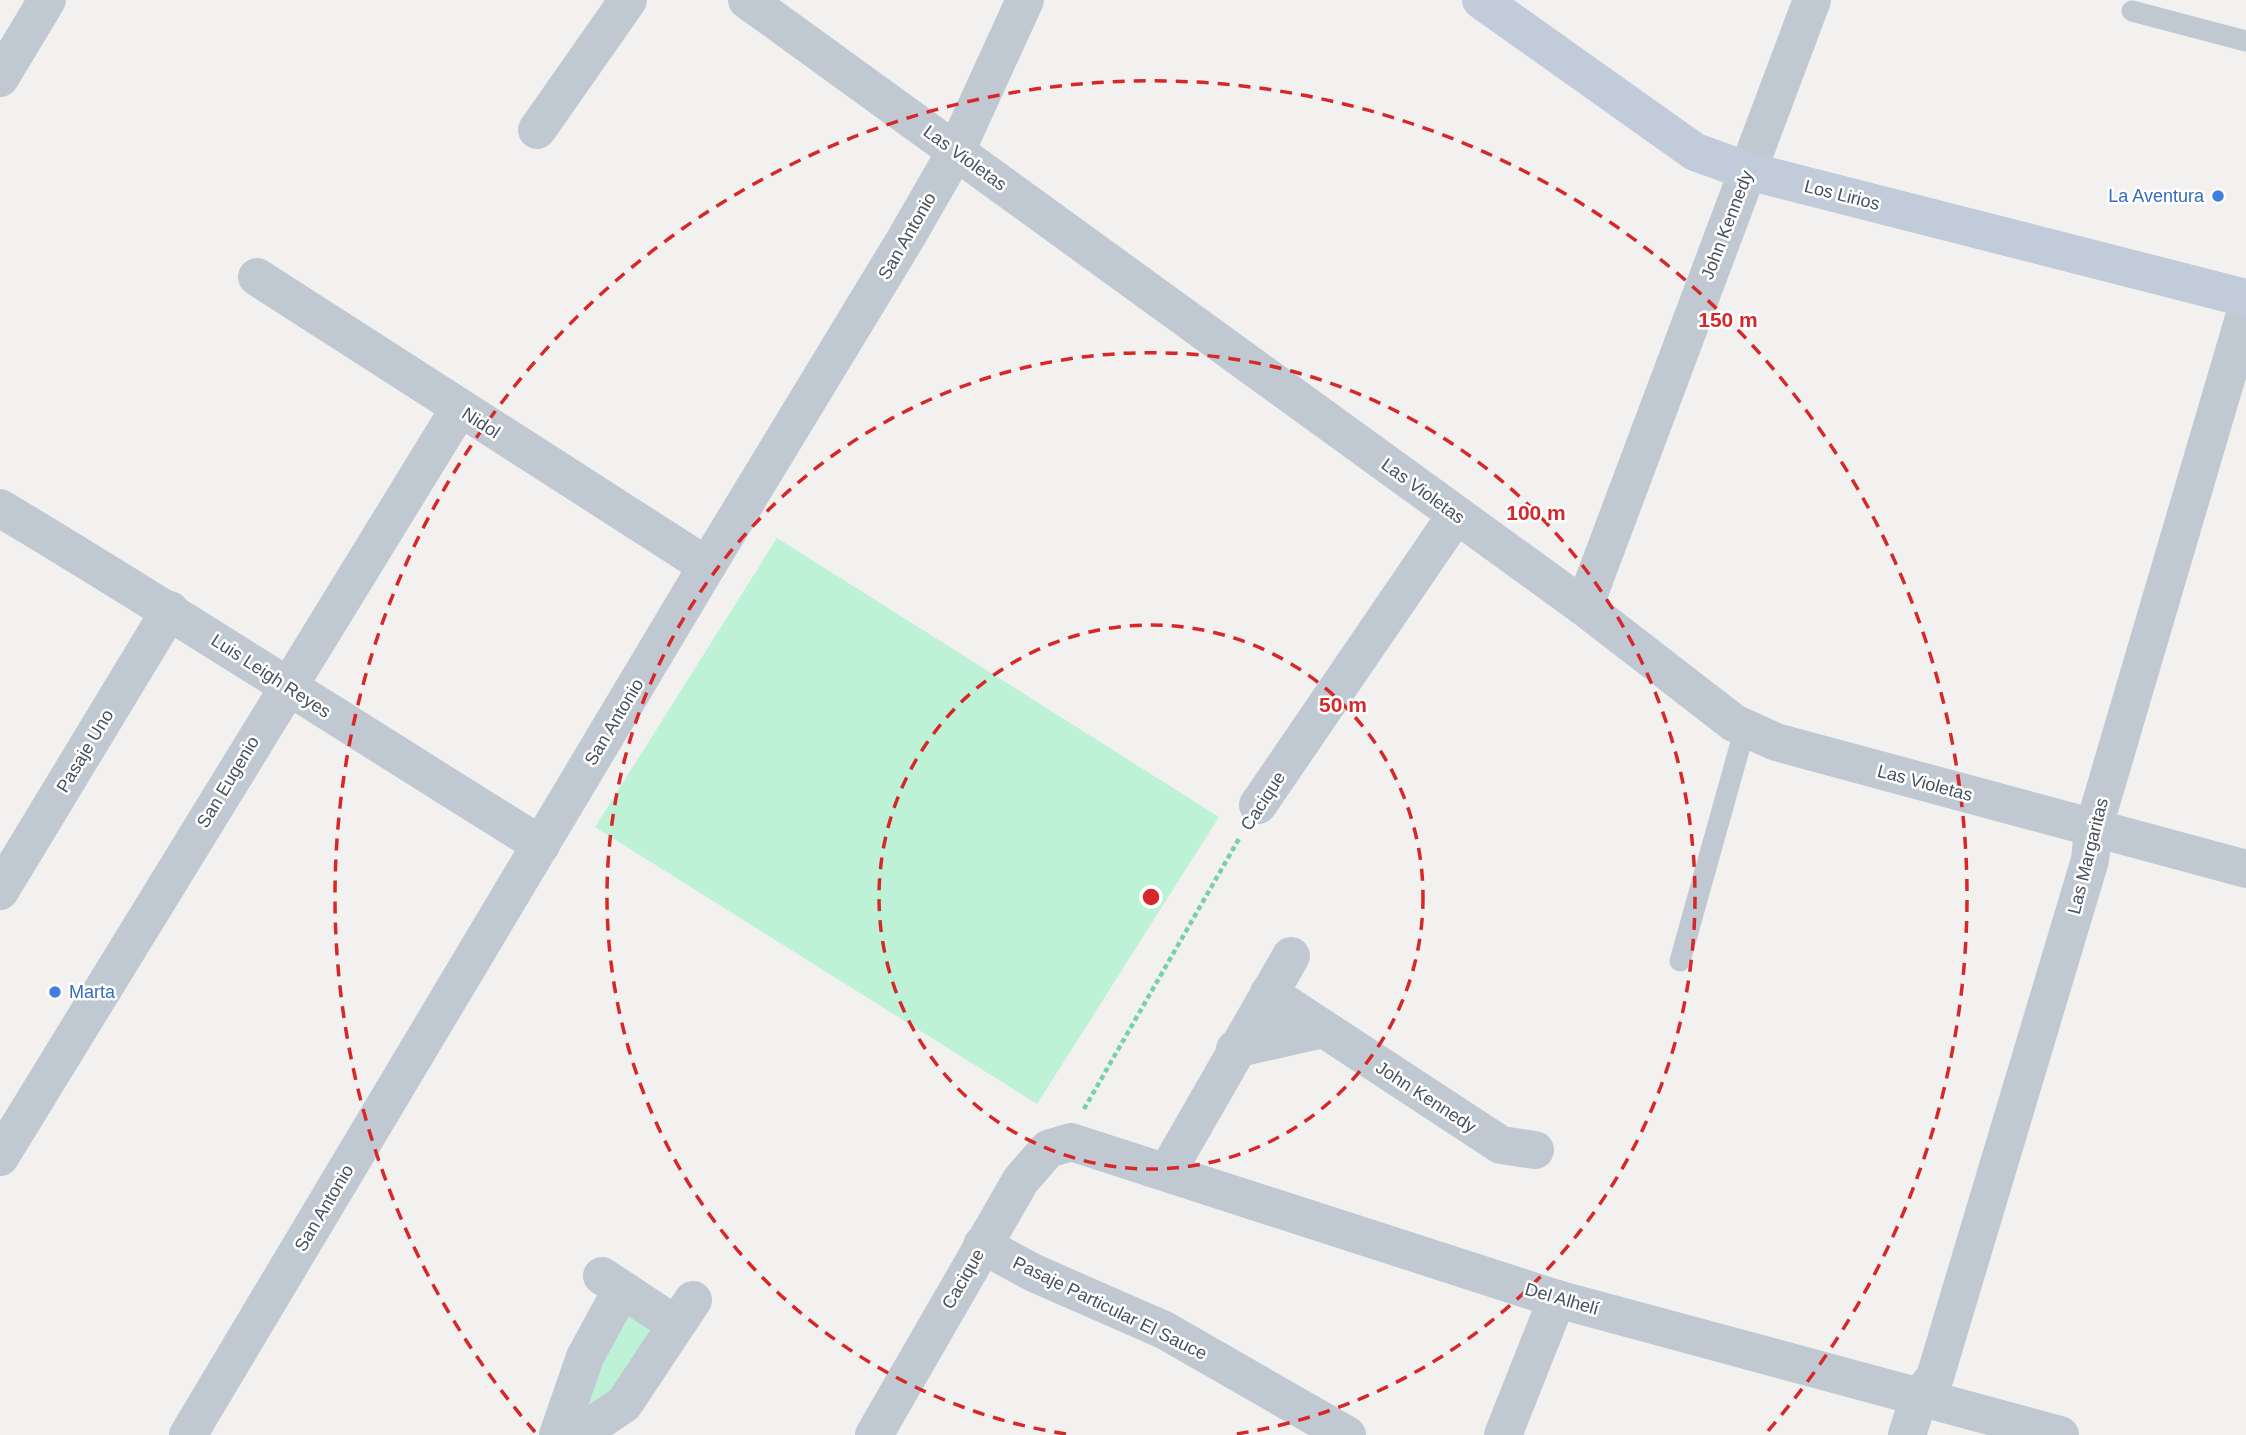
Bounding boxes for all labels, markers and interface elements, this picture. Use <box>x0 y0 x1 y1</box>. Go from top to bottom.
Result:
street label: Las Violetas <box>920 121 1010 195</box>
street label: John Kennedy <box>1697 168 1757 282</box>
street label: Los Lirios <box>1802 176 1882 214</box>
place label: La Aventura <box>2108 186 2205 206</box>
marker: La Aventura <box>2210 188 2226 204</box>
street label: San Antonio <box>874 189 940 283</box>
text: 150 m <box>1698 308 1758 331</box>
street label: Nidol <box>458 403 504 443</box>
street label: Las Violetas <box>1378 454 1468 528</box>
text: 100 m <box>1506 501 1566 524</box>
street label: Luis Leigh Reyes <box>208 630 334 722</box>
street label: San Antonio <box>580 675 648 769</box>
text: 50 m <box>1319 693 1367 716</box>
street label: Pasaje Uno <box>52 706 118 796</box>
street label: San Eugenio <box>193 733 263 831</box>
street label: Las Violetas <box>1875 761 1975 805</box>
street label: Cacique <box>1237 768 1289 834</box>
street label: Las Margaritas <box>2064 796 2112 916</box>
centre of rings <box>1139 885 1163 909</box>
place label: Marta <box>69 982 116 1002</box>
marker: Marta <box>47 984 63 1000</box>
street label: John Kennedy <box>1372 1057 1480 1137</box>
street label: San Antonio <box>290 1161 358 1255</box>
street label: Cacique <box>938 1245 988 1313</box>
street label: Pasaje Particular El Sauce <box>1010 1252 1210 1364</box>
street label: Del Alhelí <box>1523 1279 1601 1319</box>

